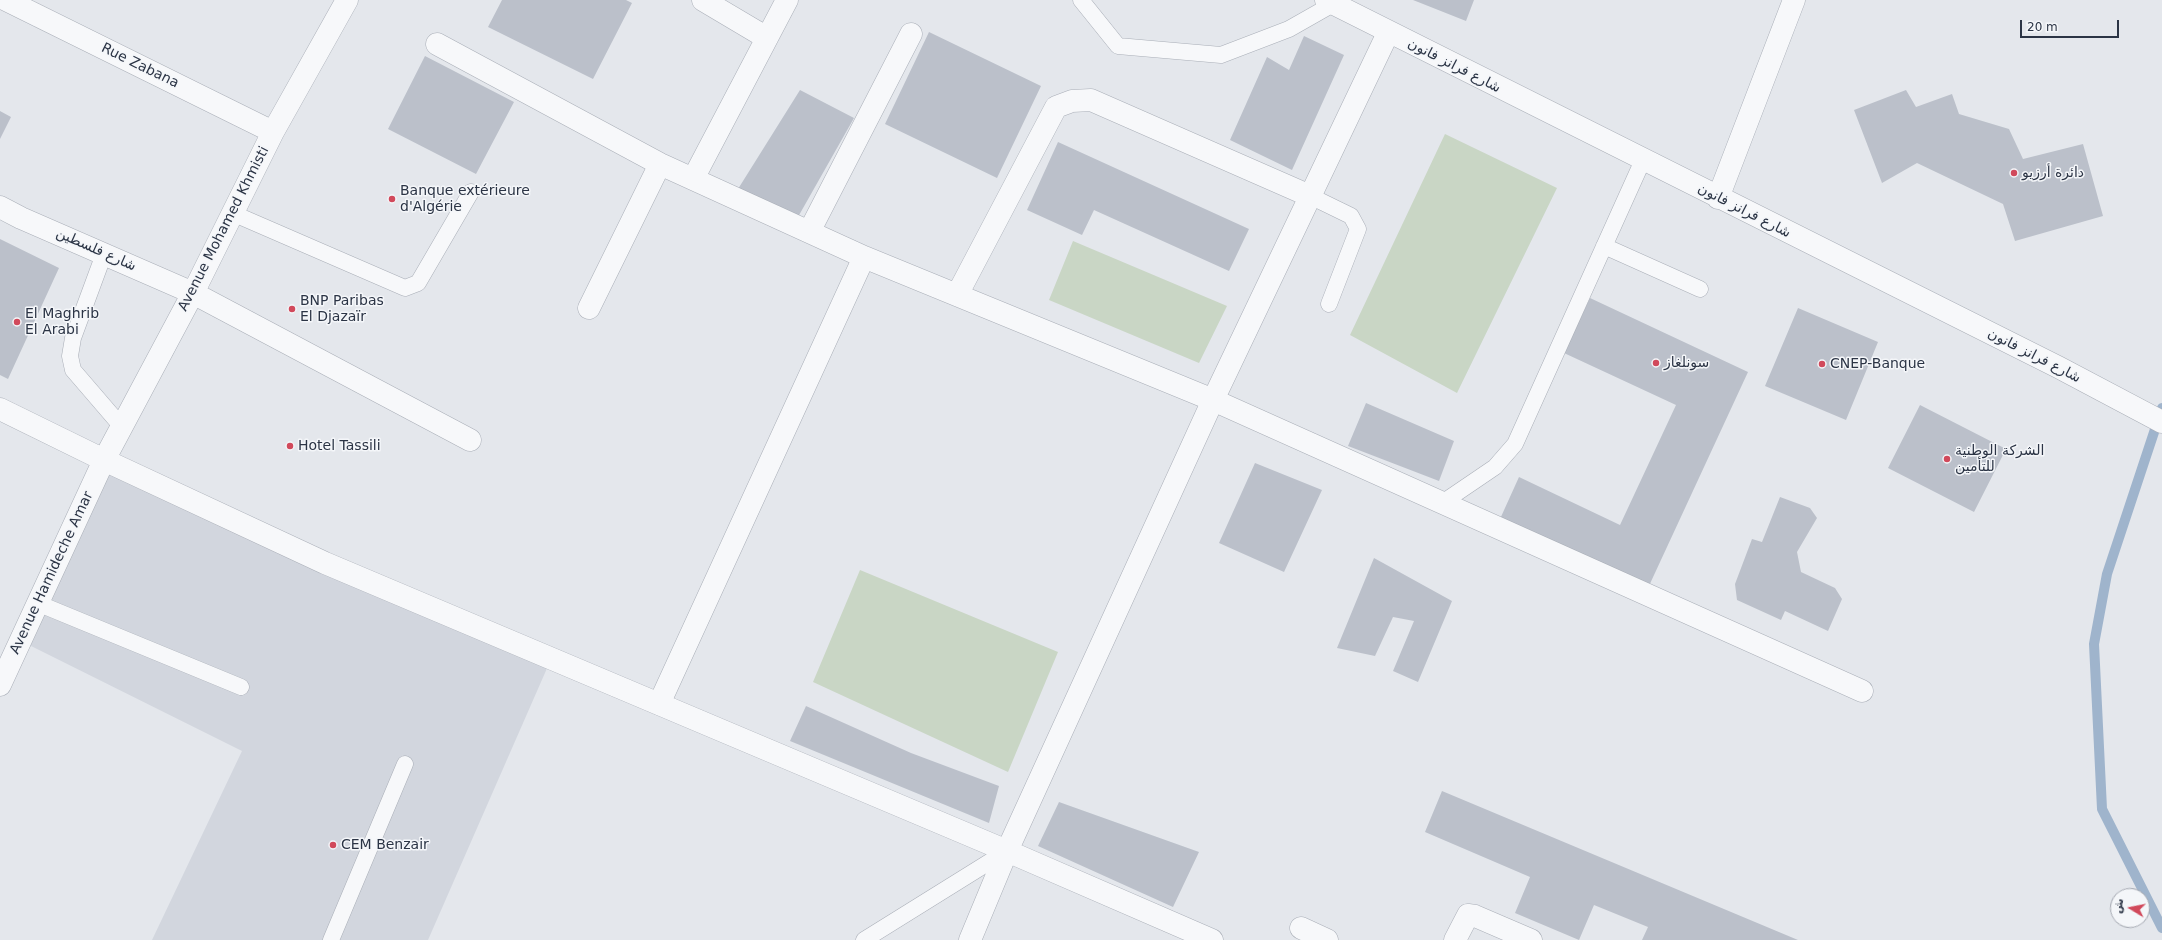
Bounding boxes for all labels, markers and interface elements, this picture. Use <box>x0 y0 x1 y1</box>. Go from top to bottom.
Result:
scale bar <box>2022 12 2121 38</box>
text: 20 m <box>2027 20 2058 34</box>
street label: شارع فرانز فانون <box>1405 35 1503 97</box>
street label: Rue Zabana <box>99 40 181 92</box>
street label: Avenue Mohamed Khmisti <box>175 144 273 314</box>
place label: دائرة أرزيو <box>2022 165 2084 181</box>
marker: دائرة أرزيو <box>2009 168 2019 178</box>
street label: شارع فرانز فانون <box>1695 180 1793 242</box>
place label: Banque extérieure d'Algérie <box>400 183 530 216</box>
marker: Banque extérieure d'Algérie <box>387 194 397 204</box>
street label: شارع فلسطين <box>53 225 139 275</box>
place label: BNP Paribas El Djazaïr <box>300 293 384 326</box>
marker: BNP Paribas El Djazaïr <box>287 304 297 314</box>
place label: El Maghrib El Arabi <box>25 306 99 338</box>
marker: El Maghrib El Arabi <box>12 317 22 327</box>
street label: شارع فرانز فانون <box>1985 325 2083 387</box>
place label: سونلغاز <box>1664 355 1709 371</box>
place label: CNEP-Banque <box>1830 356 1925 372</box>
marker: سونلغاز <box>1651 358 1661 368</box>
marker: CNEP-Banque <box>1817 359 1827 369</box>
place label: Hotel Tassili <box>298 438 381 454</box>
marker: Hotel Tassili <box>285 441 295 451</box>
place label: الشركة الوطنية للتأمين <box>1955 443 2044 476</box>
marker: الشركة الوطنية للتأمين <box>1942 454 1952 464</box>
street label: Avenue Hamideche Amar <box>7 489 97 657</box>
place label: CEM Benzair <box>341 837 429 853</box>
marker: CEM Benzair <box>328 840 338 850</box>
north arrow <box>2110 888 2150 928</box>
text: ش <box>2111 897 2126 915</box>

